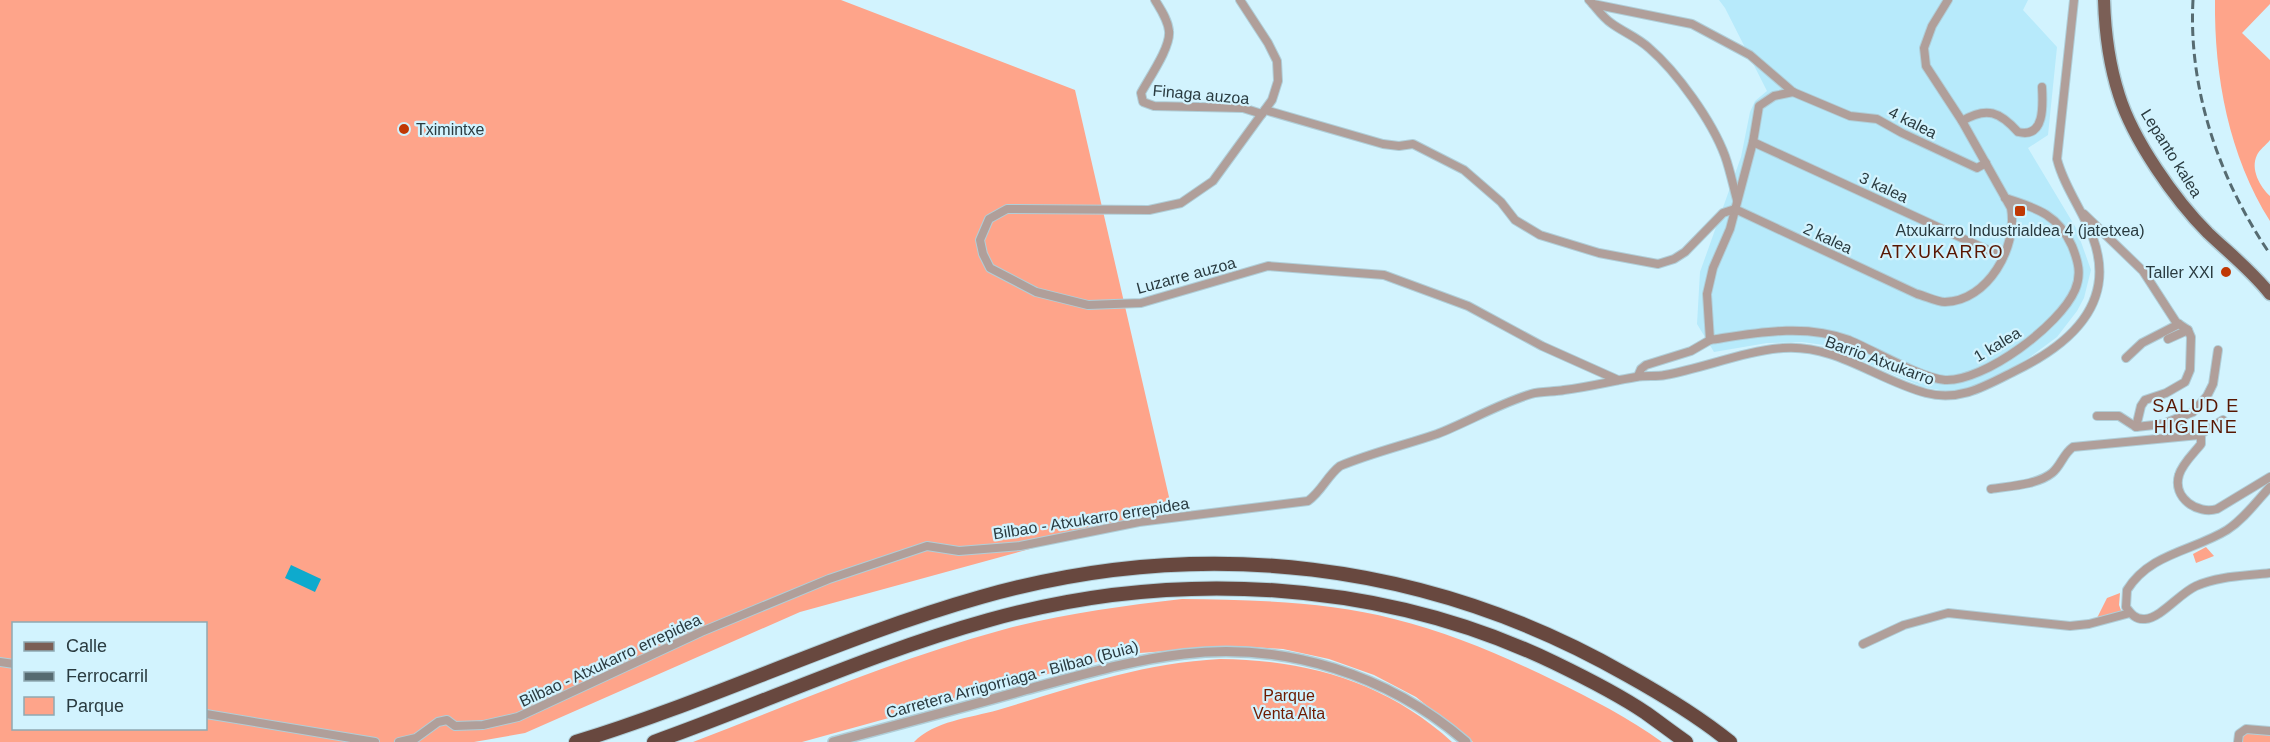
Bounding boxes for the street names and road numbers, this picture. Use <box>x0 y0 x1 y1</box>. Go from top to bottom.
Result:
street label: Finaga auzoa <box>1152 82 1250 107</box>
street label: 4 kalea <box>1886 103 1940 142</box>
street label: Lepanto kalea <box>2138 106 2205 200</box>
street label: 3 kalea <box>1857 169 1911 206</box>
street label: 2 kalea <box>1801 220 1855 257</box>
street label: Luzarre auzoa <box>1135 254 1238 297</box>
street label: 1 kalea <box>1971 324 2024 365</box>
street label: Barrio Atxukarro <box>1823 333 1937 388</box>
street label: Bilbao - Atxukarro errepidea <box>992 495 1190 542</box>
street label: Bilbao - Atxukarro errepidea <box>517 611 704 710</box>
street label: Carretera Arrigorriaga - Bilbao (Buia) <box>884 638 1140 721</box>

